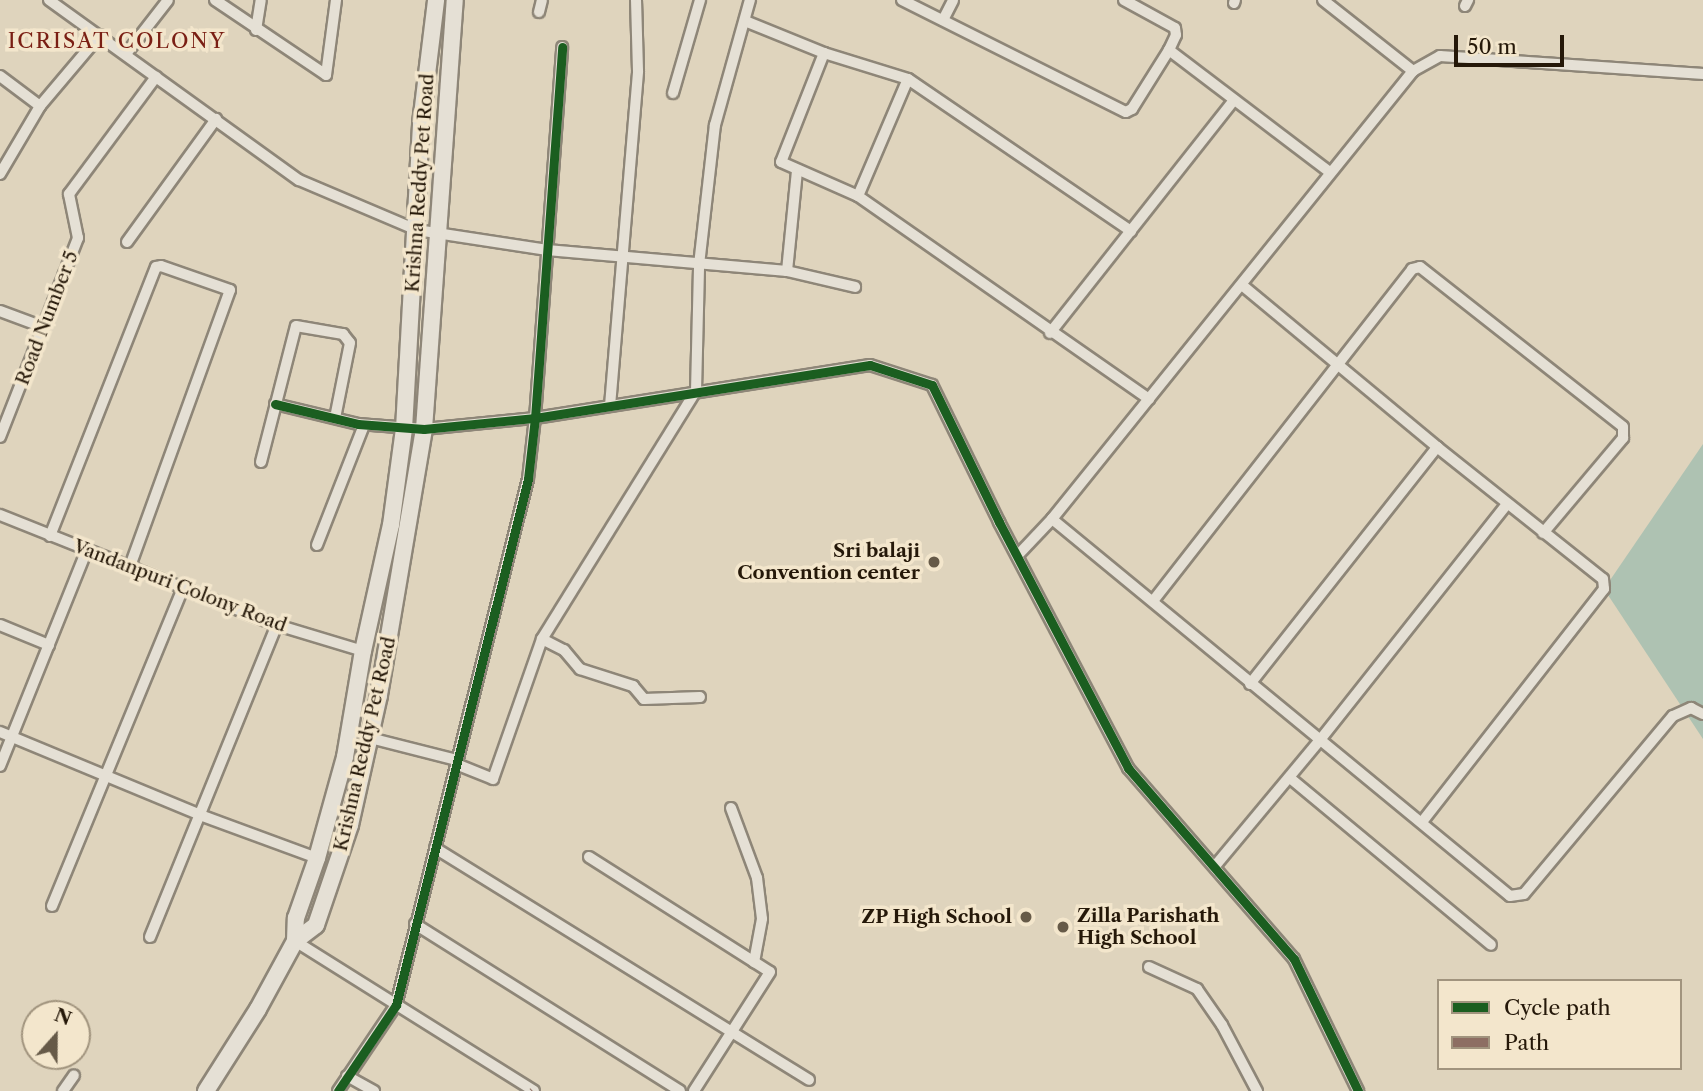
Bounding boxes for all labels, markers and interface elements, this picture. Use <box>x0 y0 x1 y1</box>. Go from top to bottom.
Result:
scale bar <box>1458 21 1568 65</box>
district label: ICRISAT COLONY <box>9 28 225 54</box>
text: 50 m <box>1467 34 1517 59</box>
street label: Krishna Reddy Pet Road <box>401 72 439 294</box>
street label: Road Number 5 <box>11 248 83 388</box>
street label: Vandanpuri Colony Road <box>70 535 290 637</box>
place label: Sri balaji Convention center <box>737 540 920 584</box>
marker: Sri balaji Convention center <box>926 554 942 570</box>
street label: Krishna Reddy Pet Road <box>329 634 401 854</box>
place label: Zilla Parishath High School <box>1077 905 1220 949</box>
place label: ZP High School <box>861 906 1012 928</box>
marker: ZP High School <box>1018 909 1034 925</box>
marker: Zilla Parishath High School <box>1055 919 1071 935</box>
legend <box>1437 979 1682 1070</box>
text: Cycle path <box>1504 995 1611 1020</box>
north arrow <box>21 1000 91 1070</box>
text: N <box>51 1003 75 1030</box>
text: Path <box>1504 1030 1549 1055</box>

